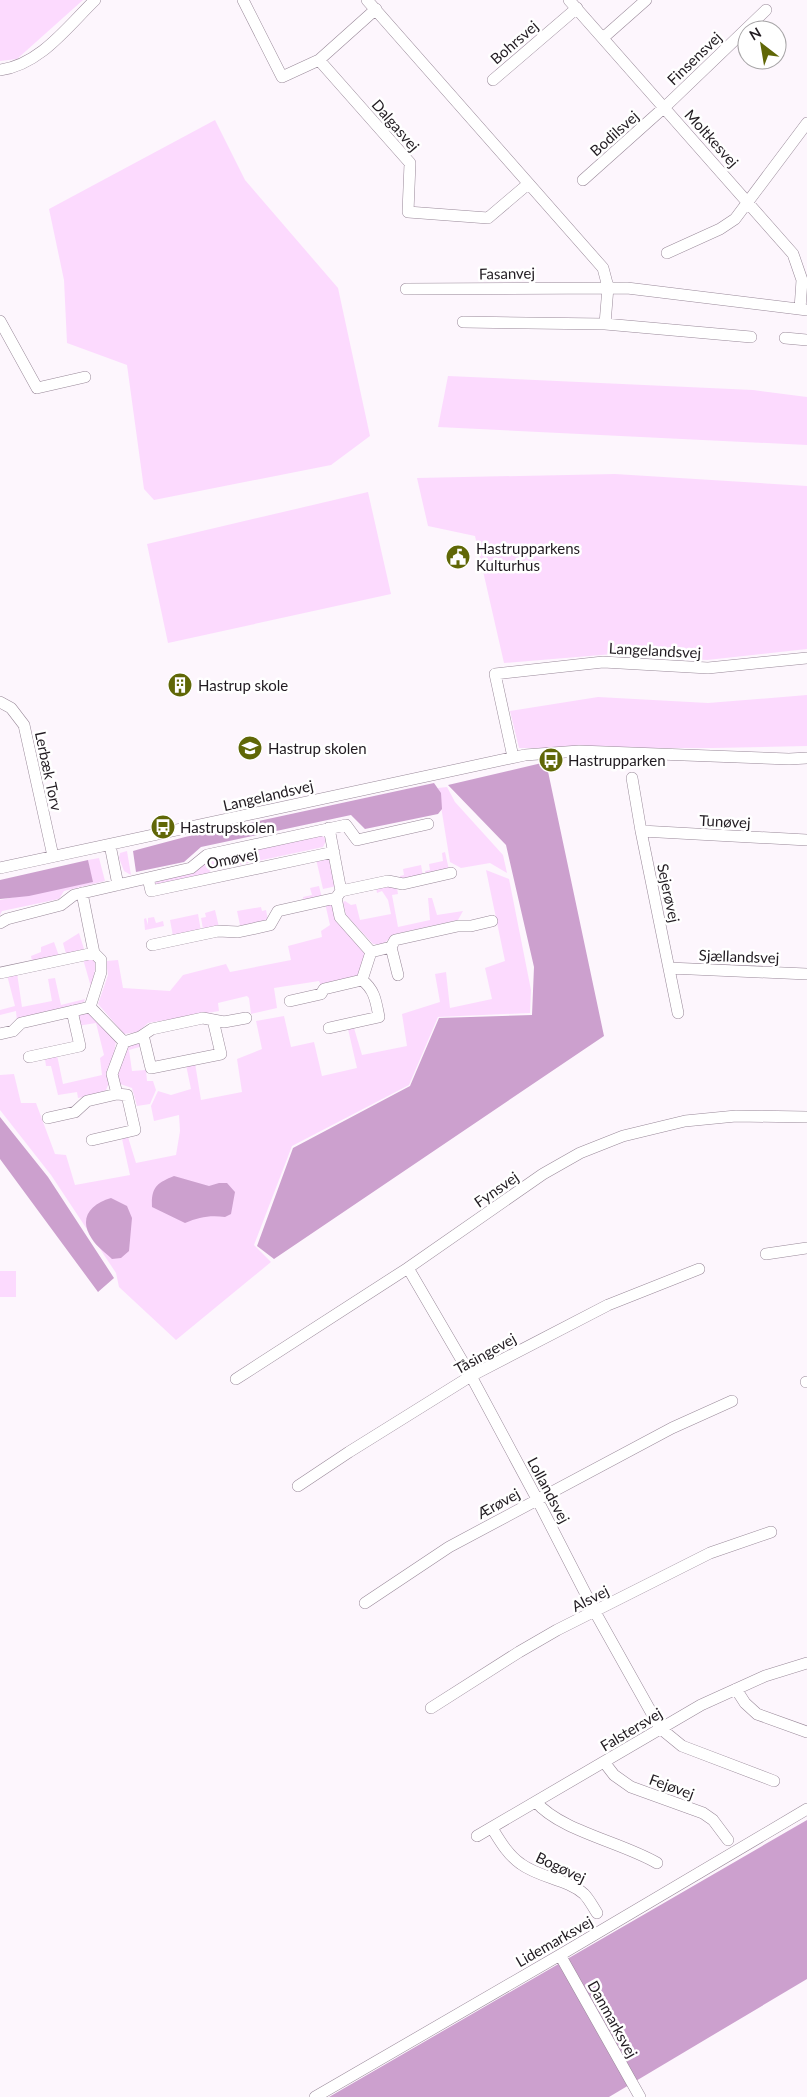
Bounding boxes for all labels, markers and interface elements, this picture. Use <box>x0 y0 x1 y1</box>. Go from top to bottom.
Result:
street label: Bohrsvej <box>486 16 542 68</box>
north arrow <box>737 20 787 70</box>
text: N <box>746 23 764 43</box>
street label: Finsensvej <box>663 28 725 88</box>
street label: Dalgasvej <box>369 95 423 155</box>
street label: Moltkesvej <box>681 105 743 171</box>
street label: Bodilsvej <box>586 107 642 159</box>
street label: Fasanvej <box>479 264 535 282</box>
place label: Hastrupparkens Kulturhus <box>476 539 580 574</box>
public building icon: Hastrupparkens Kulturhus <box>445 544 471 570</box>
street label: Langelandsvej <box>608 639 702 661</box>
building icon: Hastrup skole <box>167 672 193 698</box>
place label: Hastrup skole <box>198 676 288 694</box>
street label: Lerbæk Torv <box>32 730 66 813</box>
school or university icon: Hastrup skolen <box>237 735 263 761</box>
place label: Hastrup skolen <box>268 739 367 757</box>
bus stop icon: Hastrupparken <box>538 747 564 773</box>
place label: Hastrupparken <box>568 751 666 769</box>
street label: Langelandsvej <box>221 776 315 814</box>
street label: Tunøvej <box>699 811 751 831</box>
bus stop icon: Hastrupskolen <box>150 814 176 840</box>
place label: Hastrupskolen <box>180 818 275 836</box>
street label: Omøvej <box>205 844 259 872</box>
street label: Sejerøvej <box>654 862 684 924</box>
street label: Sjællandsvej <box>698 946 780 966</box>
street label: Fynsvej <box>470 1167 522 1211</box>
street label: Tåsingevej <box>451 1329 519 1377</box>
street label: Lollandsvej <box>524 1454 574 1526</box>
street label: Ærøvej <box>473 1484 523 1523</box>
street label: Alsvej <box>568 1581 612 1615</box>
street label: Falstersvej <box>597 1704 665 1754</box>
street label: Fejøvej <box>647 1770 697 1802</box>
street label: Bogøvej <box>533 1848 589 1886</box>
street label: Lidemarksvej <box>512 1912 596 1970</box>
street label: Danmarksvej <box>584 1977 642 2061</box>

